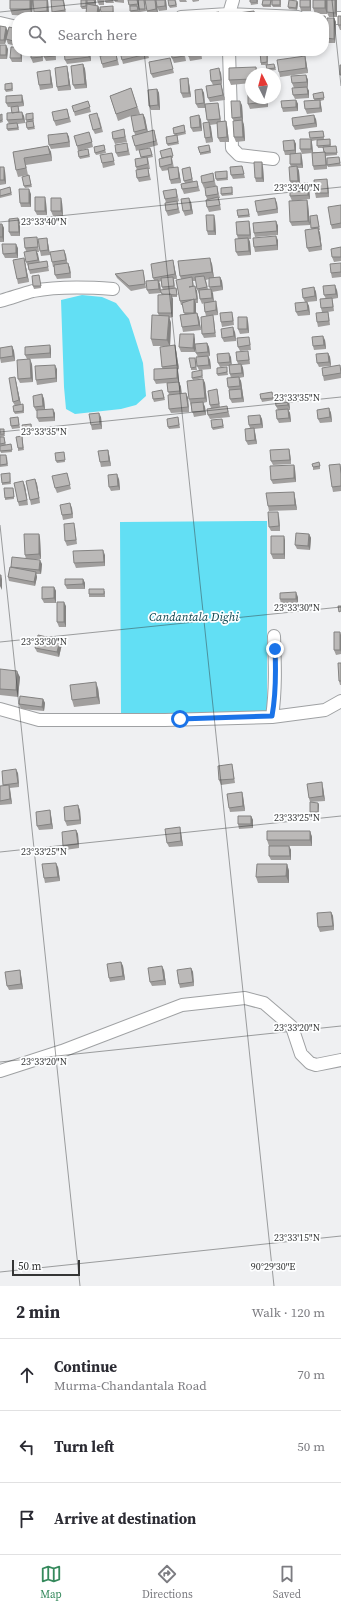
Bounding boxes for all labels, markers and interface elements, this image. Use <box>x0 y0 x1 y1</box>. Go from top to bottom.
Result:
search box <box>12 12 329 56</box>
icon: search <box>26 23 48 45</box>
text: Search here <box>58 24 137 45</box>
north arrow <box>245 68 281 104</box>
text: 23°33'40"N <box>274 181 320 194</box>
text: 23°33'40"N <box>21 215 67 228</box>
text: 23°33'35"N <box>274 391 320 404</box>
text: 23°33'35"N <box>21 425 67 438</box>
text: 23°33'30"N <box>274 601 320 614</box>
water label: Candantala Dighi <box>149 609 239 625</box>
text: 23°33'30"N <box>21 635 67 648</box>
route end <box>266 640 284 658</box>
route start <box>171 710 189 728</box>
text: 23°33'25"N <box>274 811 320 824</box>
text: 23°33'25"N <box>21 845 67 858</box>
text: 23°33'20"N <box>274 1021 320 1034</box>
text: 23°33'20"N <box>21 1055 67 1068</box>
text: 23°33'15"N <box>274 1231 320 1244</box>
scale bar <box>12 1258 80 1277</box>
text: 50 m <box>18 1259 41 1274</box>
text: 90°29'30"E <box>251 1260 295 1273</box>
text: 2 min <box>16 1300 60 1324</box>
text: Walk · 120 m <box>252 1304 325 1321</box>
text: Continue <box>54 1356 117 1377</box>
icon: ahead <box>16 1364 38 1386</box>
text: 70 m <box>297 1366 325 1383</box>
text: Murma-Chandantala Road <box>54 1377 207 1394</box>
icon: left <box>16 1436 38 1458</box>
text: Turn left <box>54 1436 114 1457</box>
text: 50 m <box>297 1438 325 1455</box>
icon: arrive <box>16 1508 38 1530</box>
text: Arrive at destination <box>54 1508 196 1529</box>
tab: Map <box>40 1563 62 1602</box>
tab: Directions <box>142 1563 193 1602</box>
tab: Saved <box>273 1563 301 1602</box>

